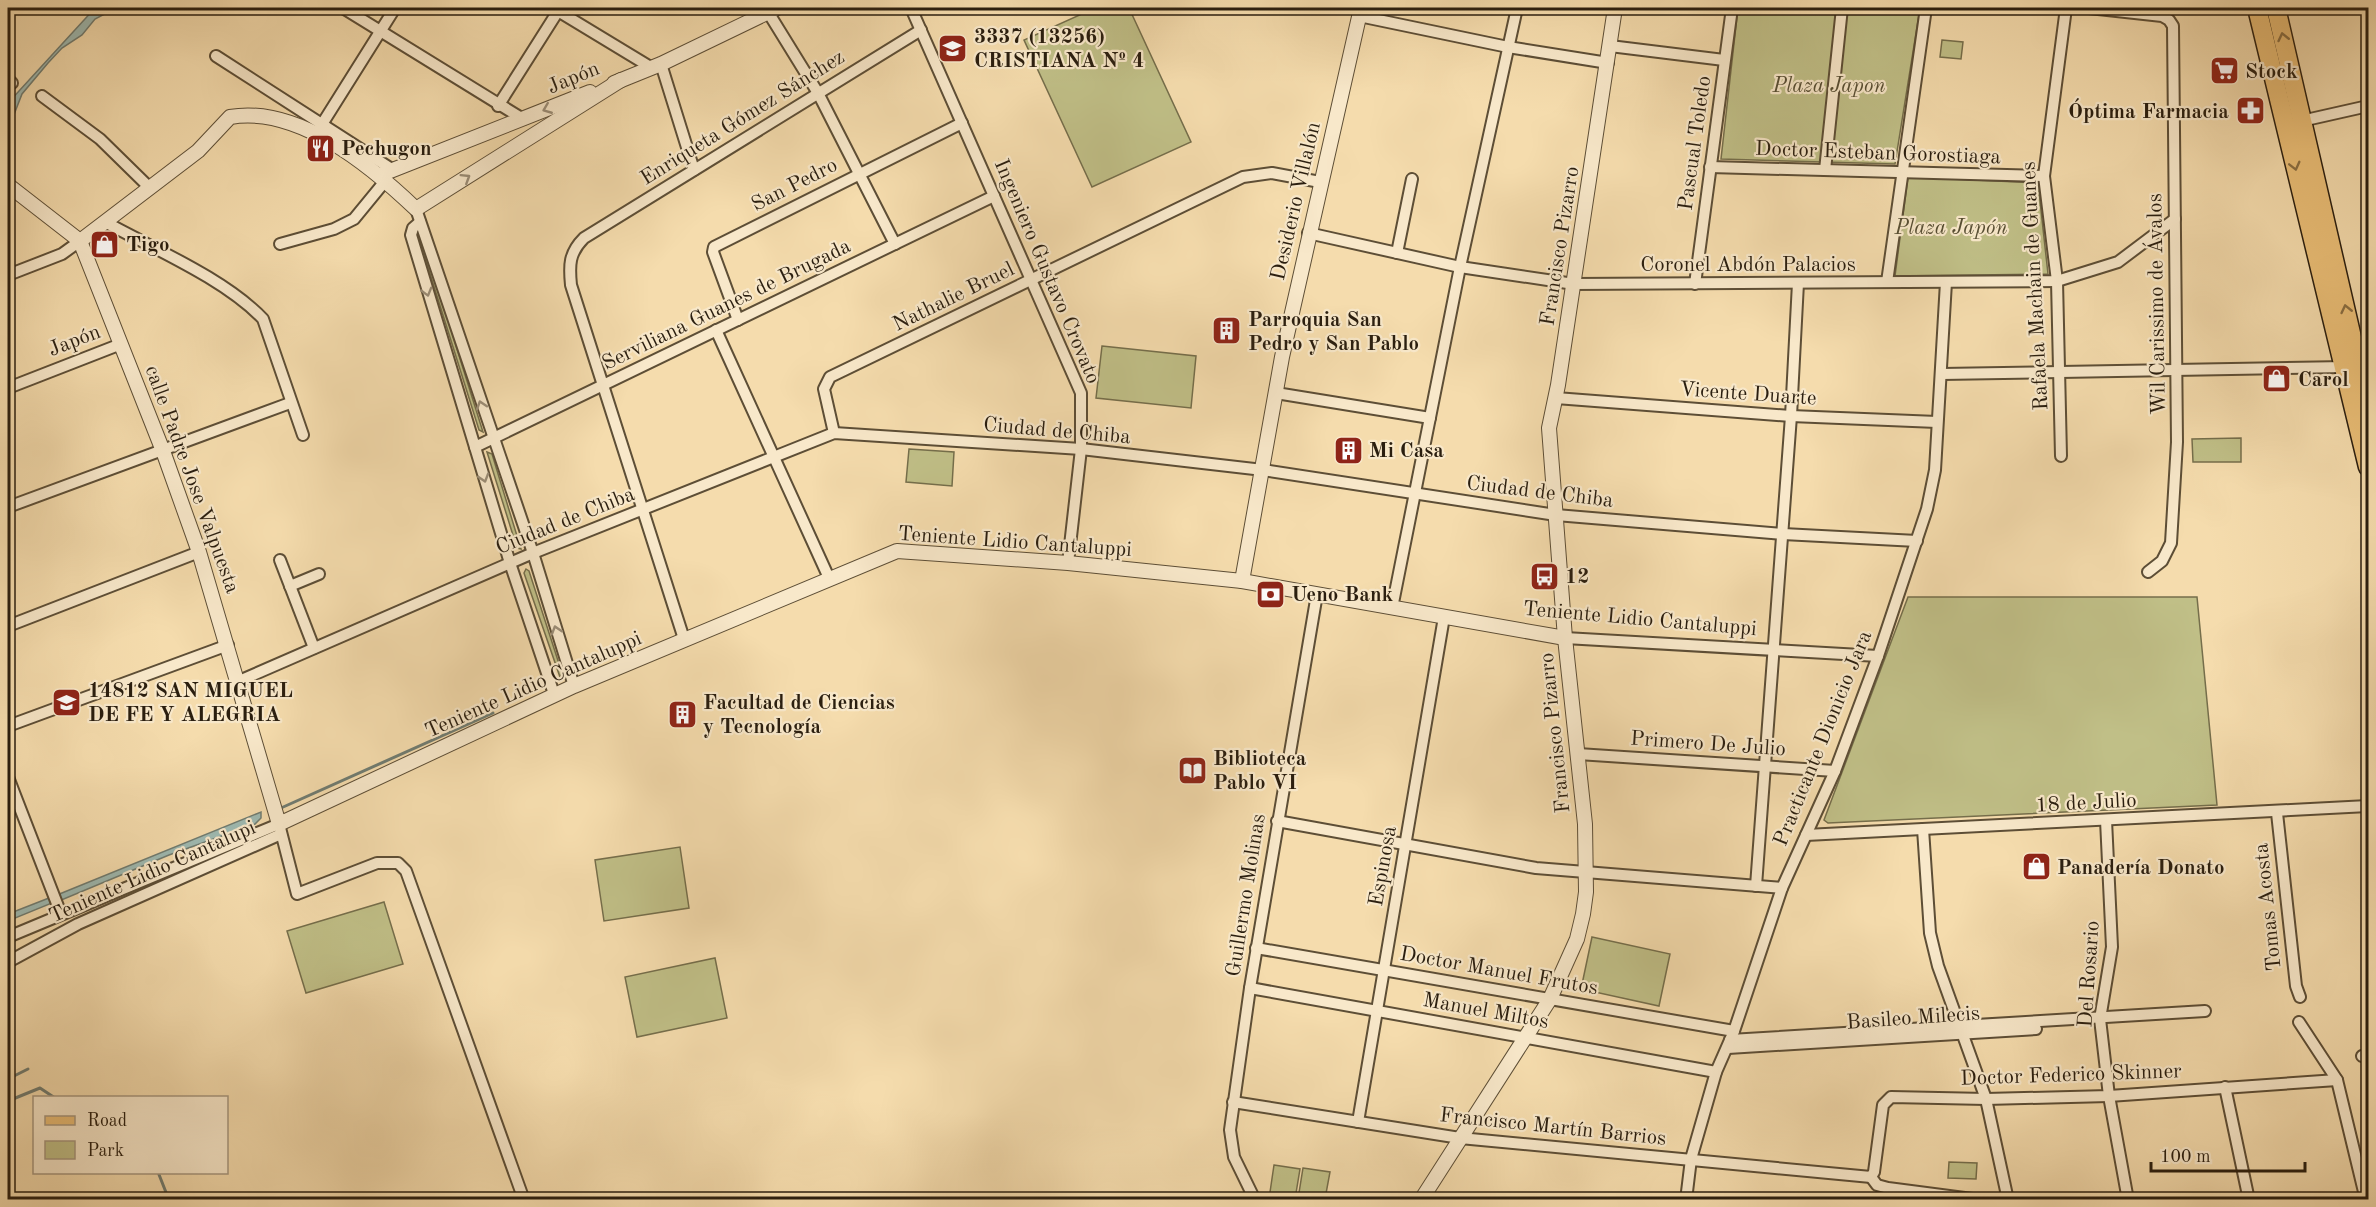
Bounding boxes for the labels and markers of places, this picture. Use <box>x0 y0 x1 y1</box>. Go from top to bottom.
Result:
place label: 3337 (13256) CRISTIANA Nº 4 <box>974 27 1144 72</box>
school or university icon: 3337 (13256) CRISTIANA Nº 4 <box>937 32 969 64</box>
supermarket icon: Stock <box>2208 55 2240 87</box>
place label: Stock <box>2245 62 2298 83</box>
pharmacy icon: Óptima Farmacia <box>2234 95 2266 127</box>
place label: Óptima Farmacia <box>2068 98 2229 123</box>
restaurant icon: Pechugon <box>304 132 336 164</box>
place label: Pechugon <box>341 139 432 160</box>
shop icon: Tigo <box>89 228 121 260</box>
place label: Tigo <box>126 235 169 256</box>
place label: Parroquia San Pedro y San Pablo <box>1248 310 1419 355</box>
building icon: Parroquia San Pedro y San Pablo <box>1211 315 1243 347</box>
shop icon: Carol <box>2261 363 2293 395</box>
place label: Carol <box>2298 370 2349 391</box>
building icon: Mi Casa <box>1332 434 1364 466</box>
place label: Mi Casa <box>1369 441 1444 462</box>
bus stop icon: 12 <box>1528 560 1560 592</box>
place label: 12 <box>1565 567 1589 588</box>
bank icon: Ueno Bank <box>1254 578 1286 610</box>
place label: Ueno Bank <box>1291 585 1394 606</box>
place label: 14812 SAN MIGUEL DE FE Y ALEGRIA <box>88 681 293 726</box>
school or university icon: 14812 SAN MIGUEL DE FE Y ALEGRIA <box>51 686 83 718</box>
place label: Facultad de Ciencias y Tecnología <box>703 693 895 738</box>
building icon: Facultad de Ciencias y Tecnología <box>666 698 698 730</box>
place label: Biblioteca Pablo VI <box>1213 749 1307 794</box>
library icon: Biblioteca Pablo VI <box>1176 754 1208 786</box>
shop icon: Panadería Donato <box>2020 851 2052 883</box>
place label: Panadería Donato <box>2057 858 2225 879</box>

